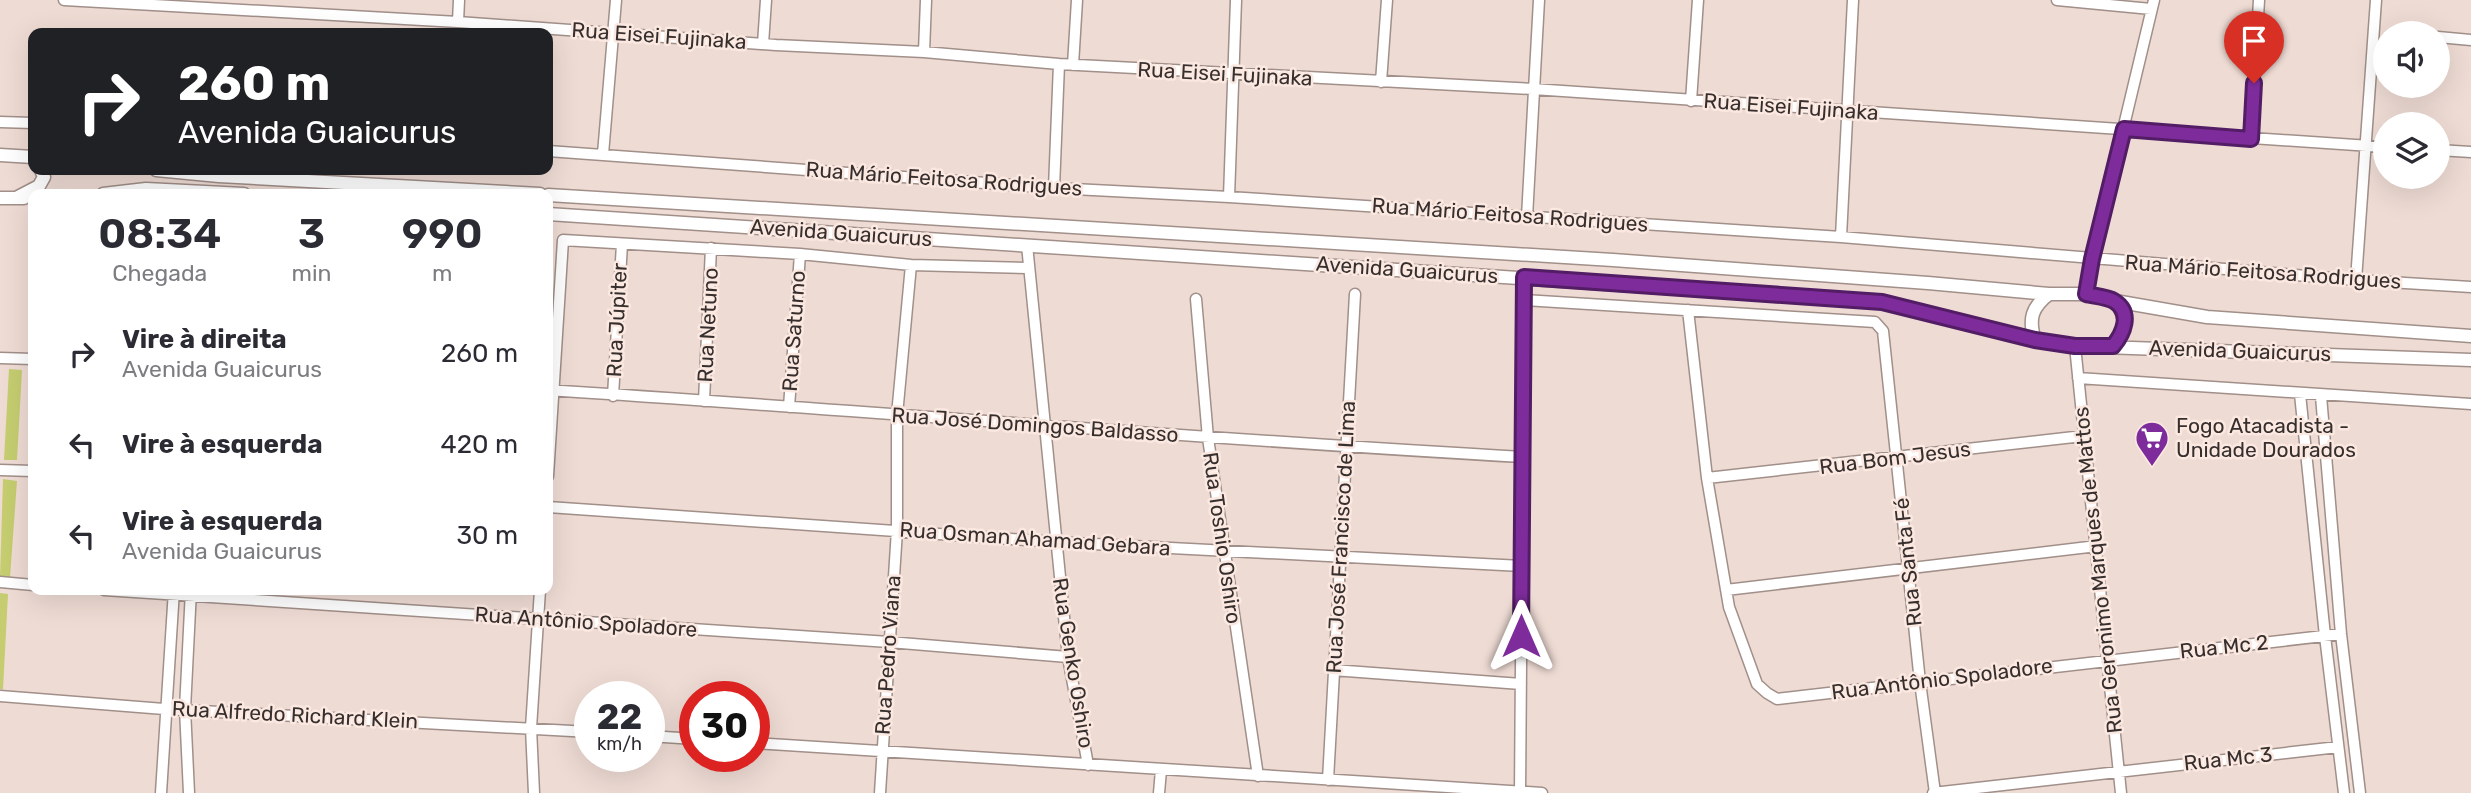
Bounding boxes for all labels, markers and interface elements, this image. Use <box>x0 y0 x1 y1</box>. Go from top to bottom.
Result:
pin <box>2224 11 2284 83</box>
street label: Rua Eisei Fujinaka <box>571 17 747 54</box>
map controls <box>2373 21 2450 189</box>
button: sound <box>2373 21 2450 98</box>
icon: arrive <box>2235 22 2273 60</box>
text: 260 m <box>178 54 330 112</box>
icon: right <box>63 56 154 147</box>
street label: Rua Eisei Fujinaka <box>1137 56 1313 91</box>
street label: Rua Eisei Fujinaka <box>1703 88 1879 125</box>
button: layers <box>2373 112 2450 189</box>
text: Avenida Guaicurus <box>178 113 456 151</box>
street label: Rua Mário Feitosa Rodrigues <box>805 156 1083 201</box>
street label: Rua Mário Feitosa Rodrigues <box>1371 192 1649 237</box>
text: 08:34 <box>98 209 221 259</box>
text: 3 <box>298 209 325 259</box>
text: 990 <box>402 209 483 259</box>
street label: Avenida Guaicurus <box>749 214 933 251</box>
street label: Rua Mário Feitosa Rodrigues <box>2124 249 2402 294</box>
street label: Avenida Guaicurus <box>1315 251 1499 288</box>
text: Chegada <box>112 259 207 287</box>
text: min <box>292 259 332 287</box>
text: m <box>432 259 452 287</box>
street label: Rua Júpiter <box>601 262 632 378</box>
street label: Rua Netuno <box>692 267 723 383</box>
street label: Rua Saturno <box>777 270 810 392</box>
text: Vire à direita <box>122 324 287 355</box>
icon: right <box>63 335 101 373</box>
street label: Avenida Guaicurus <box>2148 335 2332 366</box>
text: 260 m <box>441 338 518 369</box>
text: Avenida Guaicurus <box>122 355 322 383</box>
street label: Rua José Francisco de Lima <box>1321 400 1360 674</box>
street label: Rua José Domingos Baldasso <box>891 402 1179 447</box>
street label: Rua Geronimo Marques de Mattos <box>2068 406 2127 735</box>
place label: Fogo Atacadista - Unidade Dourados <box>2176 413 2356 462</box>
supermarket icon: Fogo Atacadista - Unidade Dourados <box>2133 419 2171 468</box>
icon: left <box>63 426 101 464</box>
text: Vire à esquerda <box>122 429 323 460</box>
text: 420 m <box>441 429 518 460</box>
street label: Rua Bom Jesus <box>1818 436 1972 479</box>
street label: Rua Toshio Oshiro <box>1198 450 1247 625</box>
street label: Rua Santa Fé <box>1888 497 1927 628</box>
text: Vire à esquerda <box>122 506 323 537</box>
icon: left <box>63 517 101 555</box>
street label: Rua Osman Ahamad Gebara <box>899 517 1171 560</box>
text: 30 m <box>456 520 518 551</box>
text: Avenida Guaicurus <box>122 537 322 565</box>
street label: Rua Pedro Viana <box>869 574 906 736</box>
street label: Rua Genko Oshiro <box>1048 576 1099 750</box>
position arrow <box>1484 599 1558 673</box>
street label: Rua Antônio Spoladore <box>474 601 698 642</box>
street label: Rua Mc 2 <box>2178 629 2269 664</box>
street label: Rua Antônio Spoladore <box>1830 653 2054 704</box>
speed limit sign: 30 <box>679 681 770 772</box>
street label: Rua Alfredo Richard Klein <box>171 696 419 733</box>
text: 22 <box>597 696 642 738</box>
text: km/h <box>597 733 642 755</box>
street label: Rua Mc 3 <box>2182 741 2274 776</box>

